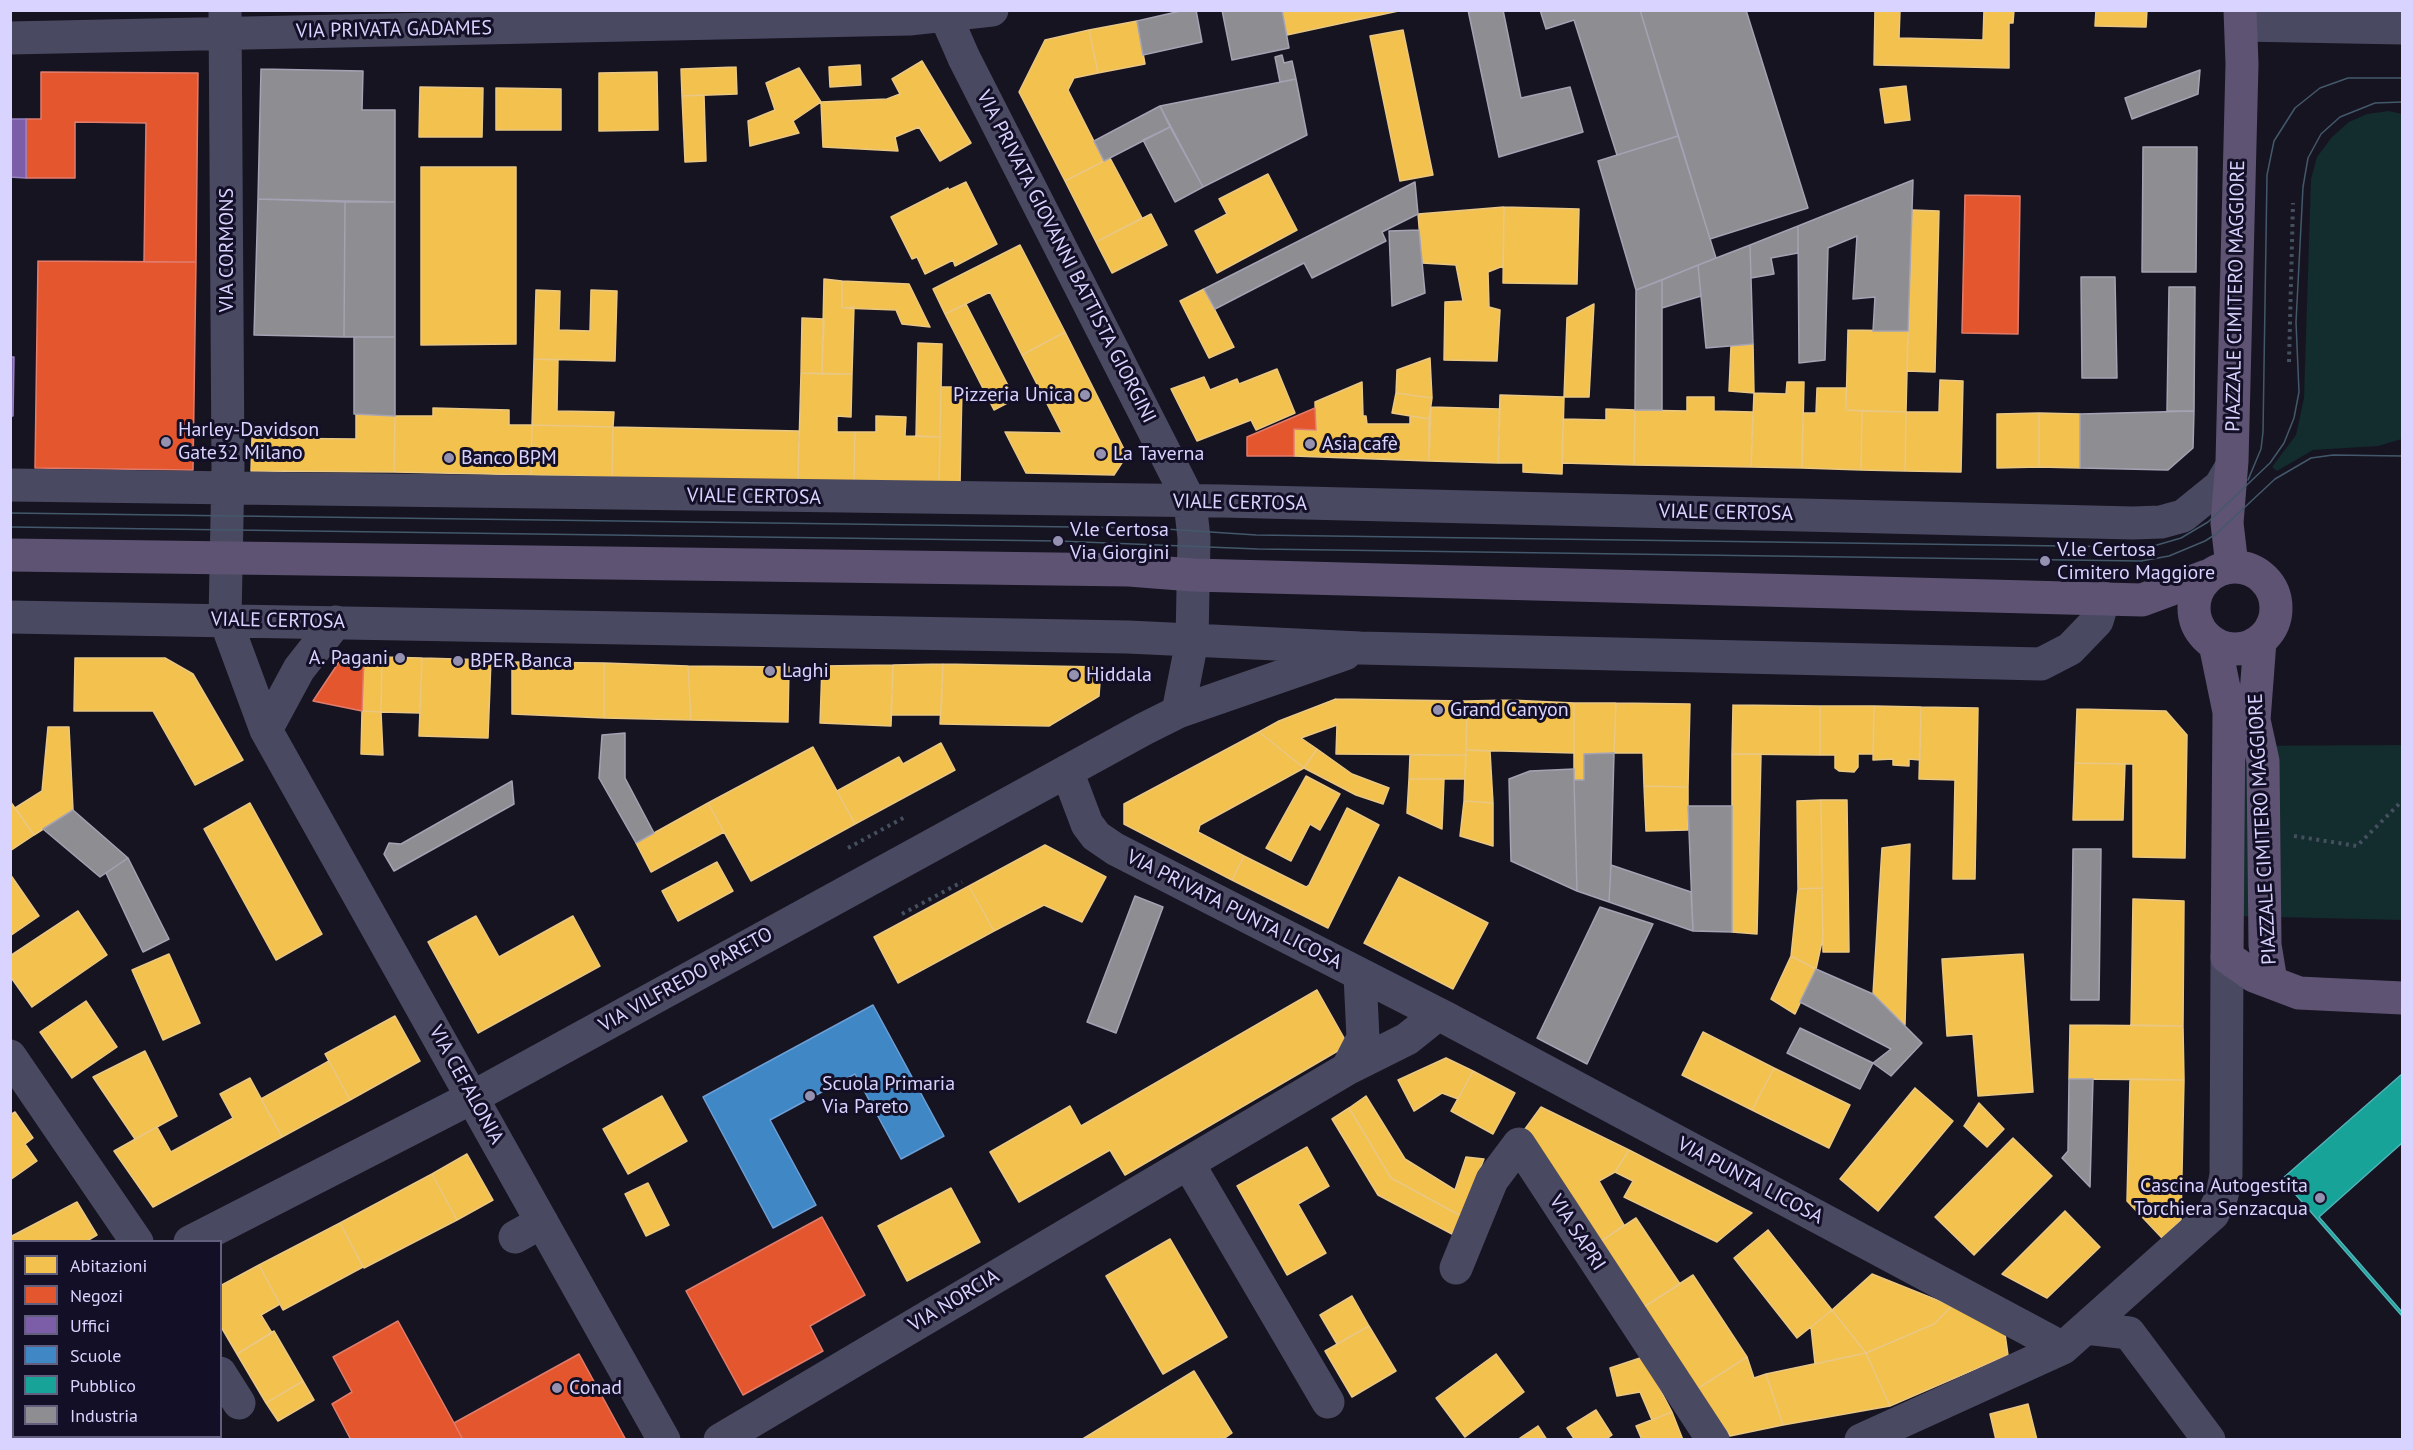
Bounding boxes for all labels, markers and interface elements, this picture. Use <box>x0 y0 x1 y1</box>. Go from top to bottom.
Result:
street label: VIA PRIVATA GADAMES <box>296 16 492 44</box>
street label: VIA PRIVATA GIOVANNI BATTISTA GIORGINI <box>971 87 1161 427</box>
street label: PIAZZALE CIMITERO MAGGIORE <box>2222 160 2250 432</box>
street label: VIA CORMONS <box>215 188 239 312</box>
place label: Pizzeria Unica <box>953 383 1073 407</box>
marker: Pizzeria Unica <box>1078 388 1092 402</box>
place label: Harley-Davidson Gate32 Milano <box>178 418 319 465</box>
place label: Asia cafè <box>1322 432 1398 456</box>
marker: Harley-Davidson Gate32 Milano <box>159 435 173 449</box>
marker: Asia cafè <box>1303 437 1317 451</box>
place label: La Taverna <box>1113 442 1204 466</box>
place label: Banco BPM <box>461 446 557 470</box>
marker: La Taverna <box>1094 447 1108 461</box>
marker: Banco BPM <box>442 451 456 465</box>
street label: VIALE CERTOSA <box>687 484 821 510</box>
street label: VIALE CERTOSA <box>1173 490 1307 516</box>
street label: VIALE CERTOSA <box>1659 500 1793 526</box>
place label: V.le Certosa Via Giorgini <box>1070 518 1169 565</box>
marker: V.le Certosa Via Giorgini <box>1051 534 1065 548</box>
place label: V.le Certosa Cimitero Maggiore <box>2057 538 2215 585</box>
marker: V.le Certosa Cimitero Maggiore <box>2038 554 2052 568</box>
street label: VIALE CERTOSA <box>211 608 345 634</box>
place label: A. Pagani <box>309 646 388 670</box>
place label: BPER Banca <box>470 649 572 673</box>
marker: A. Pagani <box>393 651 407 665</box>
marker: BPER Banca <box>451 654 465 668</box>
place label: Laghi <box>782 659 829 683</box>
place label: Hiddala <box>1086 663 1152 687</box>
marker: Laghi <box>763 664 777 678</box>
marker: Hiddala <box>1067 668 1081 682</box>
street label: PIAZZALE CIMITERO MAGGIORE <box>2244 693 2282 965</box>
place label: Grand Canyon <box>1450 698 1569 722</box>
marker: Grand Canyon <box>1431 703 1445 717</box>
street label: VIA PRIVATA PUNTA LICOSA <box>1122 845 1346 975</box>
street label: VIA VILFREDO PARETO <box>595 922 777 1038</box>
street label: VIA CEFALONIA <box>423 1021 509 1149</box>
place label: Scuola Primaria Via Pareto <box>822 1072 955 1119</box>
marker: Scuola Primaria Via Pareto <box>803 1089 817 1103</box>
street label: VIA PUNTA LICOSA <box>1673 1132 1827 1230</box>
place label: Cascina Autogestita Torchiera Senzacqua <box>2134 1174 2308 1221</box>
street label: VIA SAPRI <box>1544 1191 1610 1275</box>
marker: Cascina Autogestita Torchiera Senzacqua <box>2313 1191 2327 1205</box>
legend <box>12 1240 222 1438</box>
text: Abitazioni <box>70 1254 147 1277</box>
street label: VIA NORCIA <box>904 1265 1004 1337</box>
text: Negozi <box>70 1284 123 1307</box>
text: Uffici <box>70 1314 110 1337</box>
text: Scuole <box>70 1344 121 1367</box>
text: Pubblico <box>70 1374 136 1397</box>
place label: Conad <box>569 1376 622 1400</box>
marker: Conad <box>550 1381 564 1395</box>
text: Industria <box>70 1404 138 1427</box>

